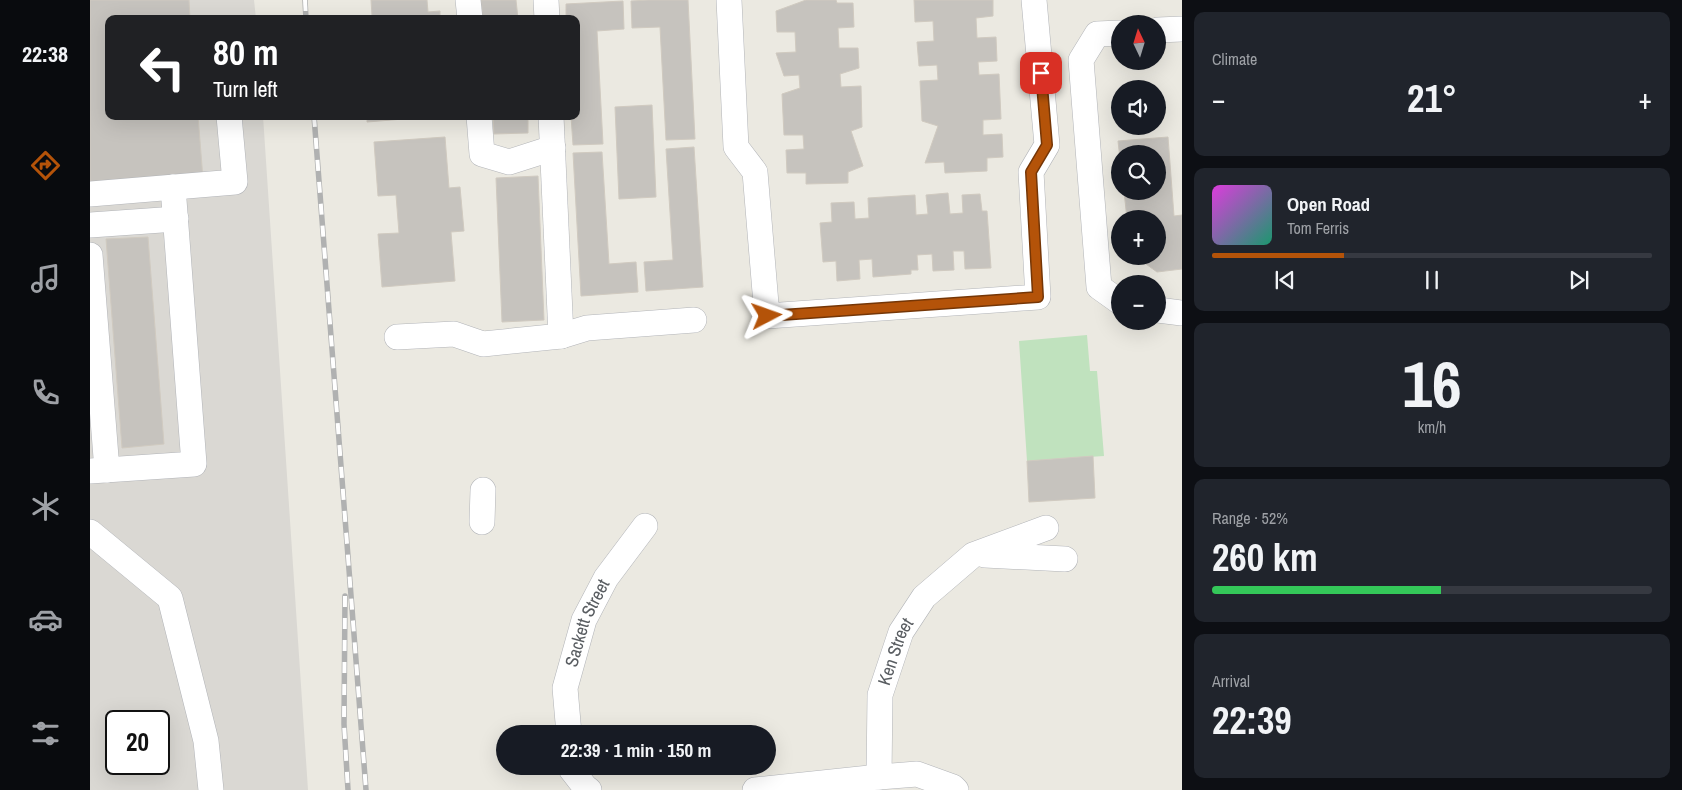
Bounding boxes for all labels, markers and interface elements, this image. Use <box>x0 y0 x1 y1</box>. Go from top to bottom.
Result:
north arrow <box>1111 15 1166 70</box>
map controls <box>1111 15 1166 330</box>
text: 80 m <box>213 29 278 76</box>
icon: left <box>130 35 195 100</box>
text: 22:38 <box>22 39 68 69</box>
text: Climate <box>1212 48 1257 70</box>
pin <box>1020 52 1062 94</box>
icon: arrive <box>1027 59 1055 87</box>
text: 21° <box>1407 73 1457 124</box>
text: Turn left <box>213 74 278 104</box>
button: sound <box>1111 80 1166 135</box>
text: − <box>1212 80 1225 118</box>
text: + <box>1639 80 1652 118</box>
button: search <box>1111 145 1166 200</box>
icon: directions <box>28 148 63 183</box>
text: Open Road <box>1287 191 1370 217</box>
button: + <box>1111 210 1166 265</box>
text: Tom Ferris <box>1287 217 1349 239</box>
icon: music <box>28 261 63 296</box>
icon: previous <box>1271 266 1299 294</box>
icon: pause <box>1418 266 1446 294</box>
icon: next <box>1565 266 1593 294</box>
button: − <box>1111 275 1166 330</box>
position arrow <box>740 289 792 341</box>
text: 16 <box>1402 340 1462 427</box>
icon: phone <box>28 375 63 410</box>
text: km/h <box>1418 416 1446 438</box>
icon: climate <box>28 489 63 524</box>
text: Range · 52% <box>1212 507 1288 529</box>
text: 260 km <box>1212 532 1318 583</box>
street label: Sackett Street <box>559 574 615 670</box>
icon: car <box>28 602 63 637</box>
street label: Ken Street <box>871 613 919 688</box>
text: Arrival <box>1212 670 1250 692</box>
text: 22:39 <box>1212 695 1292 746</box>
speed limit sign: 20 <box>105 710 170 775</box>
icon: filters <box>28 716 63 751</box>
text: 22:39 · 1 min · 150 m <box>561 737 711 763</box>

